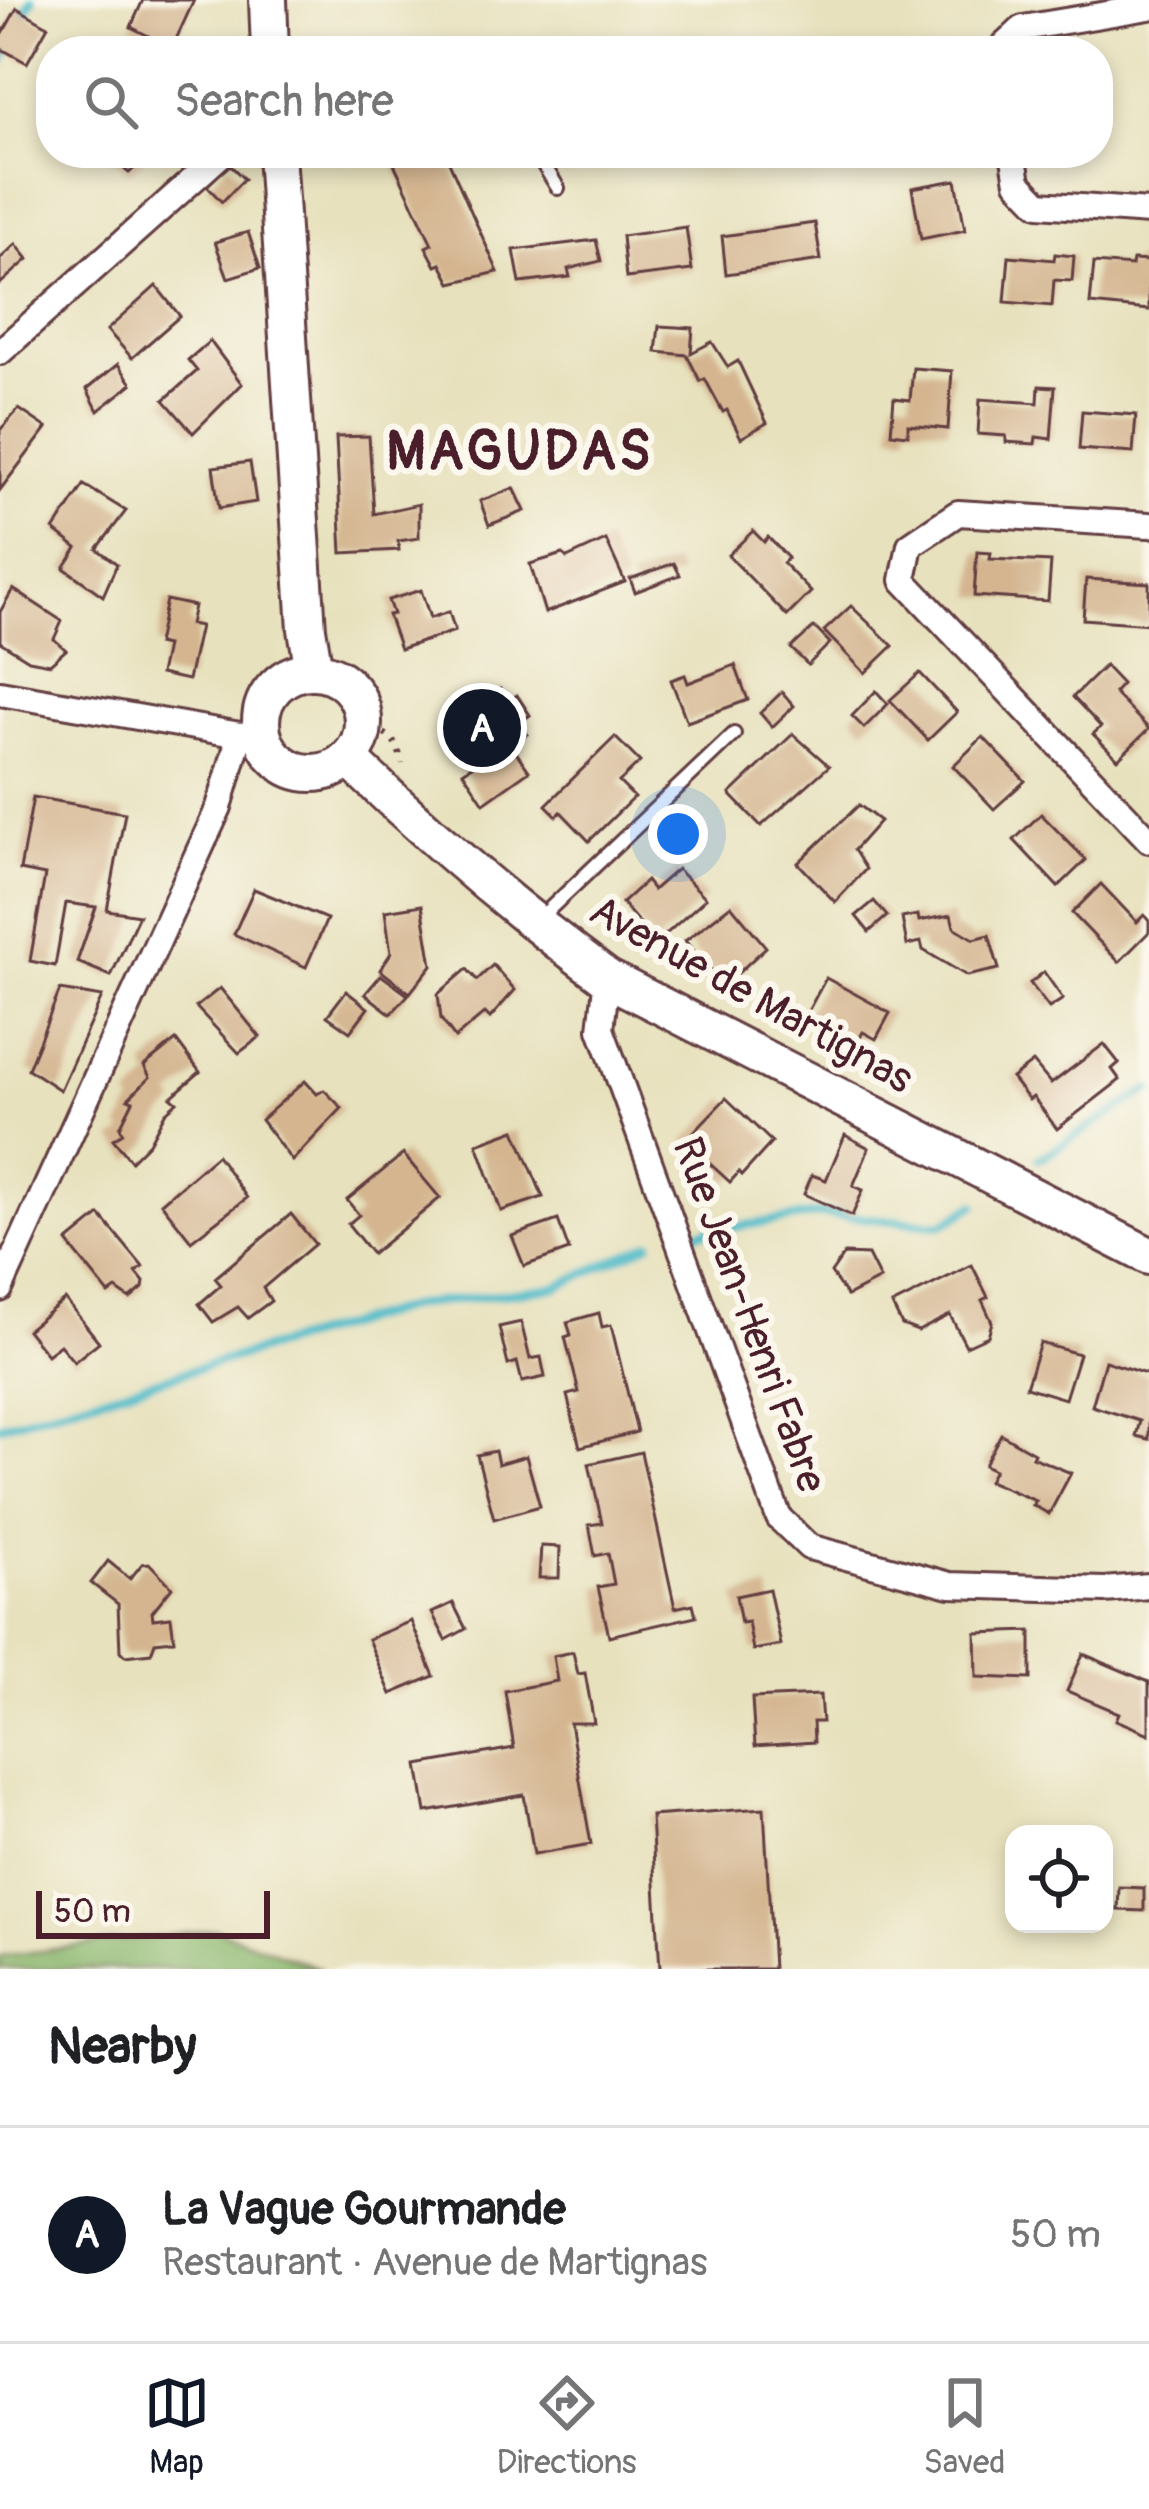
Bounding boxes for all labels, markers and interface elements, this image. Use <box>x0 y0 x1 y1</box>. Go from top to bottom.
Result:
search box <box>36 36 1113 168</box>
icon: search <box>78 69 144 135</box>
text: Search here <box>174 74 394 130</box>
district label: MAGUDAS <box>387 418 653 486</box>
pin: A <box>443 683 521 773</box>
your location <box>648 804 708 864</box>
street label: Avenue de Martignas <box>580 885 922 1105</box>
street label: Rue Jean-Henri Fabre <box>661 1130 837 1500</box>
map controls <box>1005 1825 1113 1933</box>
button: locate <box>1005 1825 1113 1933</box>
scale bar <box>36 1885 270 1938</box>
text: 50 m <box>54 1891 131 1932</box>
text: Nearby <box>48 2015 196 2079</box>
text: La Vague Gourmande <box>162 2182 566 2238</box>
text: A <box>74 2210 100 2259</box>
text: 50 m <box>1010 2210 1101 2259</box>
text: Restaurant · Avenue de Martignas <box>162 2238 707 2287</box>
tab: Map <box>144 2370 210 2483</box>
tab: Directions <box>497 2370 637 2483</box>
tab: Saved <box>924 2370 1005 2483</box>

